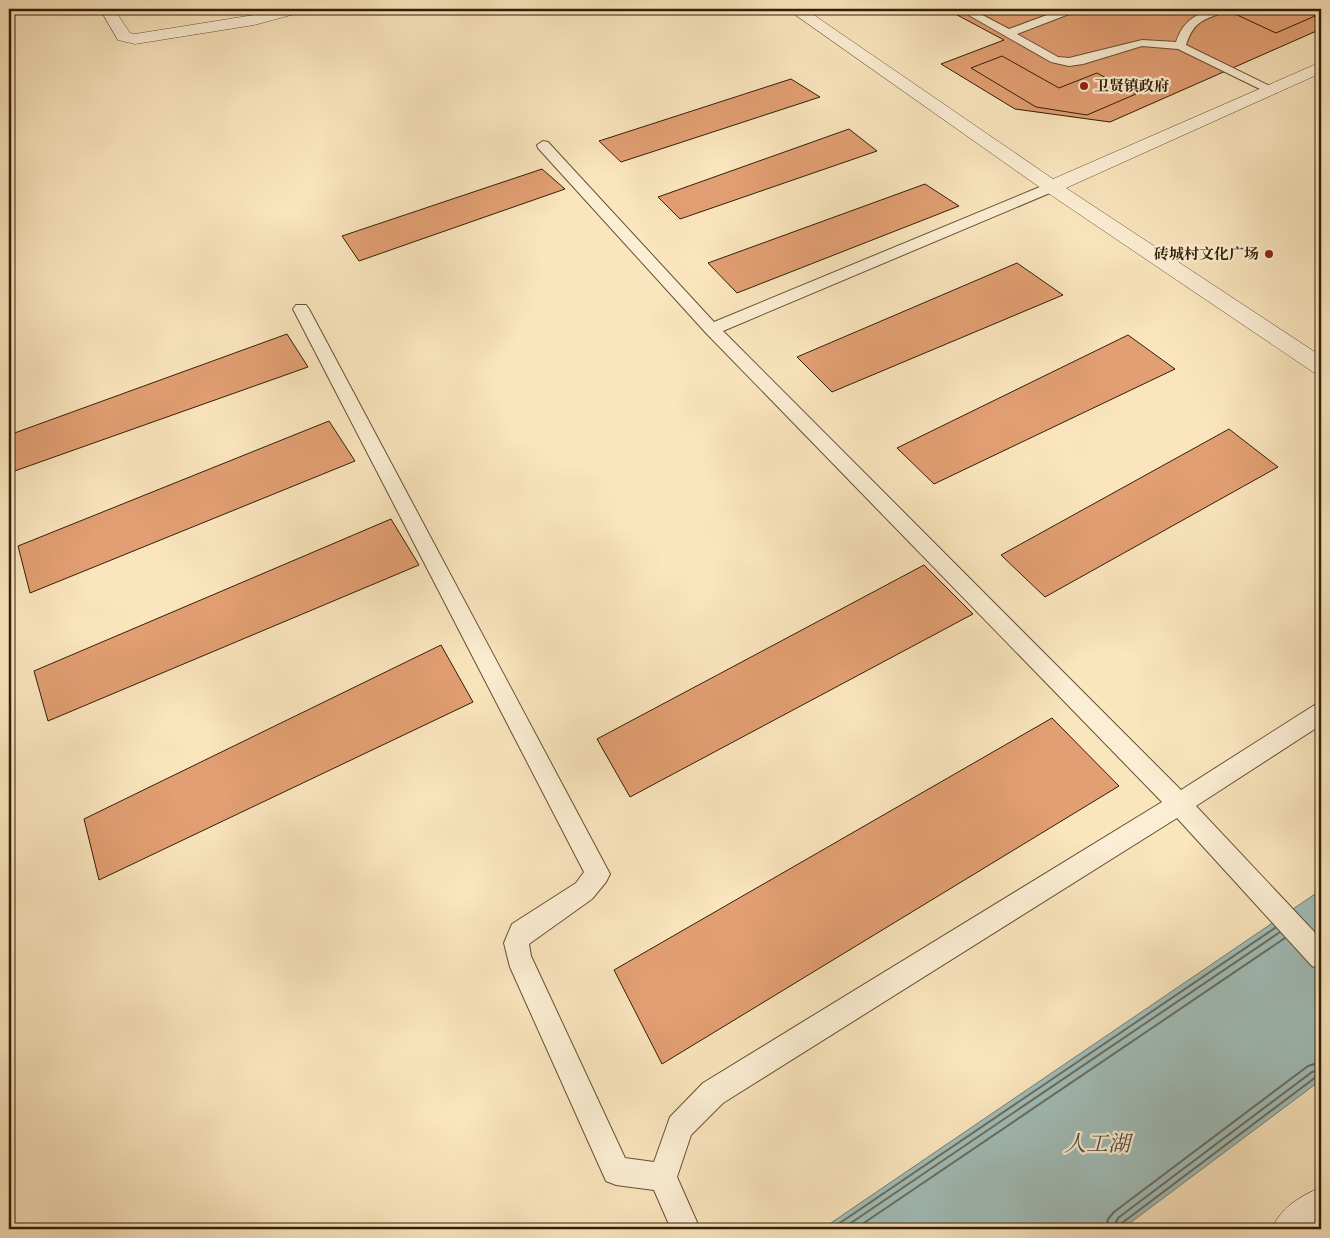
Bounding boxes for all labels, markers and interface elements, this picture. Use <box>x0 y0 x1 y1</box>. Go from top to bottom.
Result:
place label: 卫贤镇政府 <box>1094 77 1169 98</box>
marker: 卫贤镇政府 <box>1078 80 1090 92</box>
place label: 砖城村文化广场 <box>1154 245 1259 266</box>
marker: 砖城村文化广场 <box>1263 248 1275 260</box>
water label: 人工湖 <box>1064 1130 1134 1161</box>

